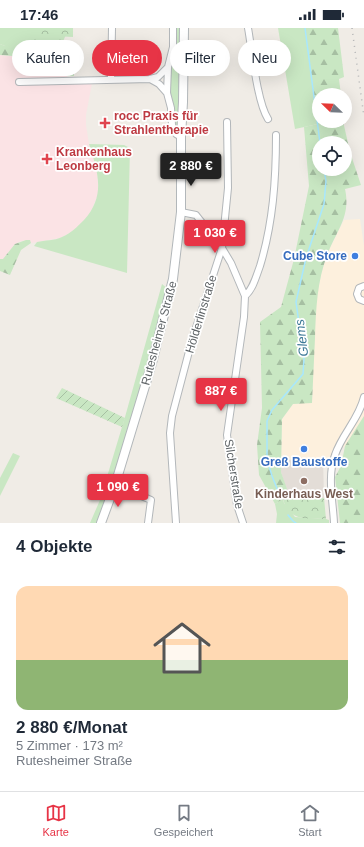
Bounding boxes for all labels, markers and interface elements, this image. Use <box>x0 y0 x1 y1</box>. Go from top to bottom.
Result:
text: 17:46 <box>20 6 58 23</box>
chip: Kaufen <box>12 40 84 76</box>
chip: Mieten <box>92 40 162 76</box>
chip: Filter <box>170 40 230 76</box>
chip: Neu <box>238 40 291 76</box>
north arrow <box>312 88 352 128</box>
map controls <box>312 88 352 176</box>
place label: rocc Praxis für Strahlentherapie <box>114 109 209 137</box>
marker: rocc Praxis für Strahlentherapie <box>99 117 111 129</box>
button: locate <box>312 136 352 176</box>
place label: Krankenhaus Leonberg <box>56 145 132 173</box>
marker: Krankenhaus Leonberg <box>41 153 53 165</box>
pin: 2 880 € <box>154 153 228 187</box>
text: 2 880 € <box>169 158 213 173</box>
pin: 1 030 € <box>178 220 252 254</box>
text: 1 030 € <box>193 225 237 240</box>
place label: Cube Store <box>283 249 347 263</box>
marker: Cube Store <box>350 251 360 261</box>
street label: Hölderlinstraße <box>182 273 220 355</box>
street label: Rutesheimer Straße <box>138 279 180 387</box>
water label: Glems <box>292 318 311 357</box>
pin: 887 € <box>193 378 249 412</box>
text: 887 € <box>205 383 237 398</box>
street label: Silcherstraße <box>222 438 246 510</box>
marker: Greß Baustoffe <box>299 444 309 454</box>
place label: Greß Baustoffe <box>261 455 348 469</box>
pin: 1 090 € <box>81 474 155 508</box>
marker: Kinderhaus West <box>299 476 309 486</box>
text: 1 090 € <box>96 479 140 494</box>
place label: Kinderhaus West <box>255 487 353 501</box>
icon: filters <box>326 536 348 558</box>
text: 4 Objekte <box>16 537 93 556</box>
icon: home <box>146 612 218 684</box>
text: 2 880 €/Monat <box>16 718 128 737</box>
text: 5 Zimmer · 173 m² <box>16 738 123 753</box>
text: Rutesheimer Straße <box>16 753 132 768</box>
tab: Karte <box>43 802 69 838</box>
tab: Gespeichert <box>154 802 213 838</box>
tab: Start <box>298 802 321 838</box>

